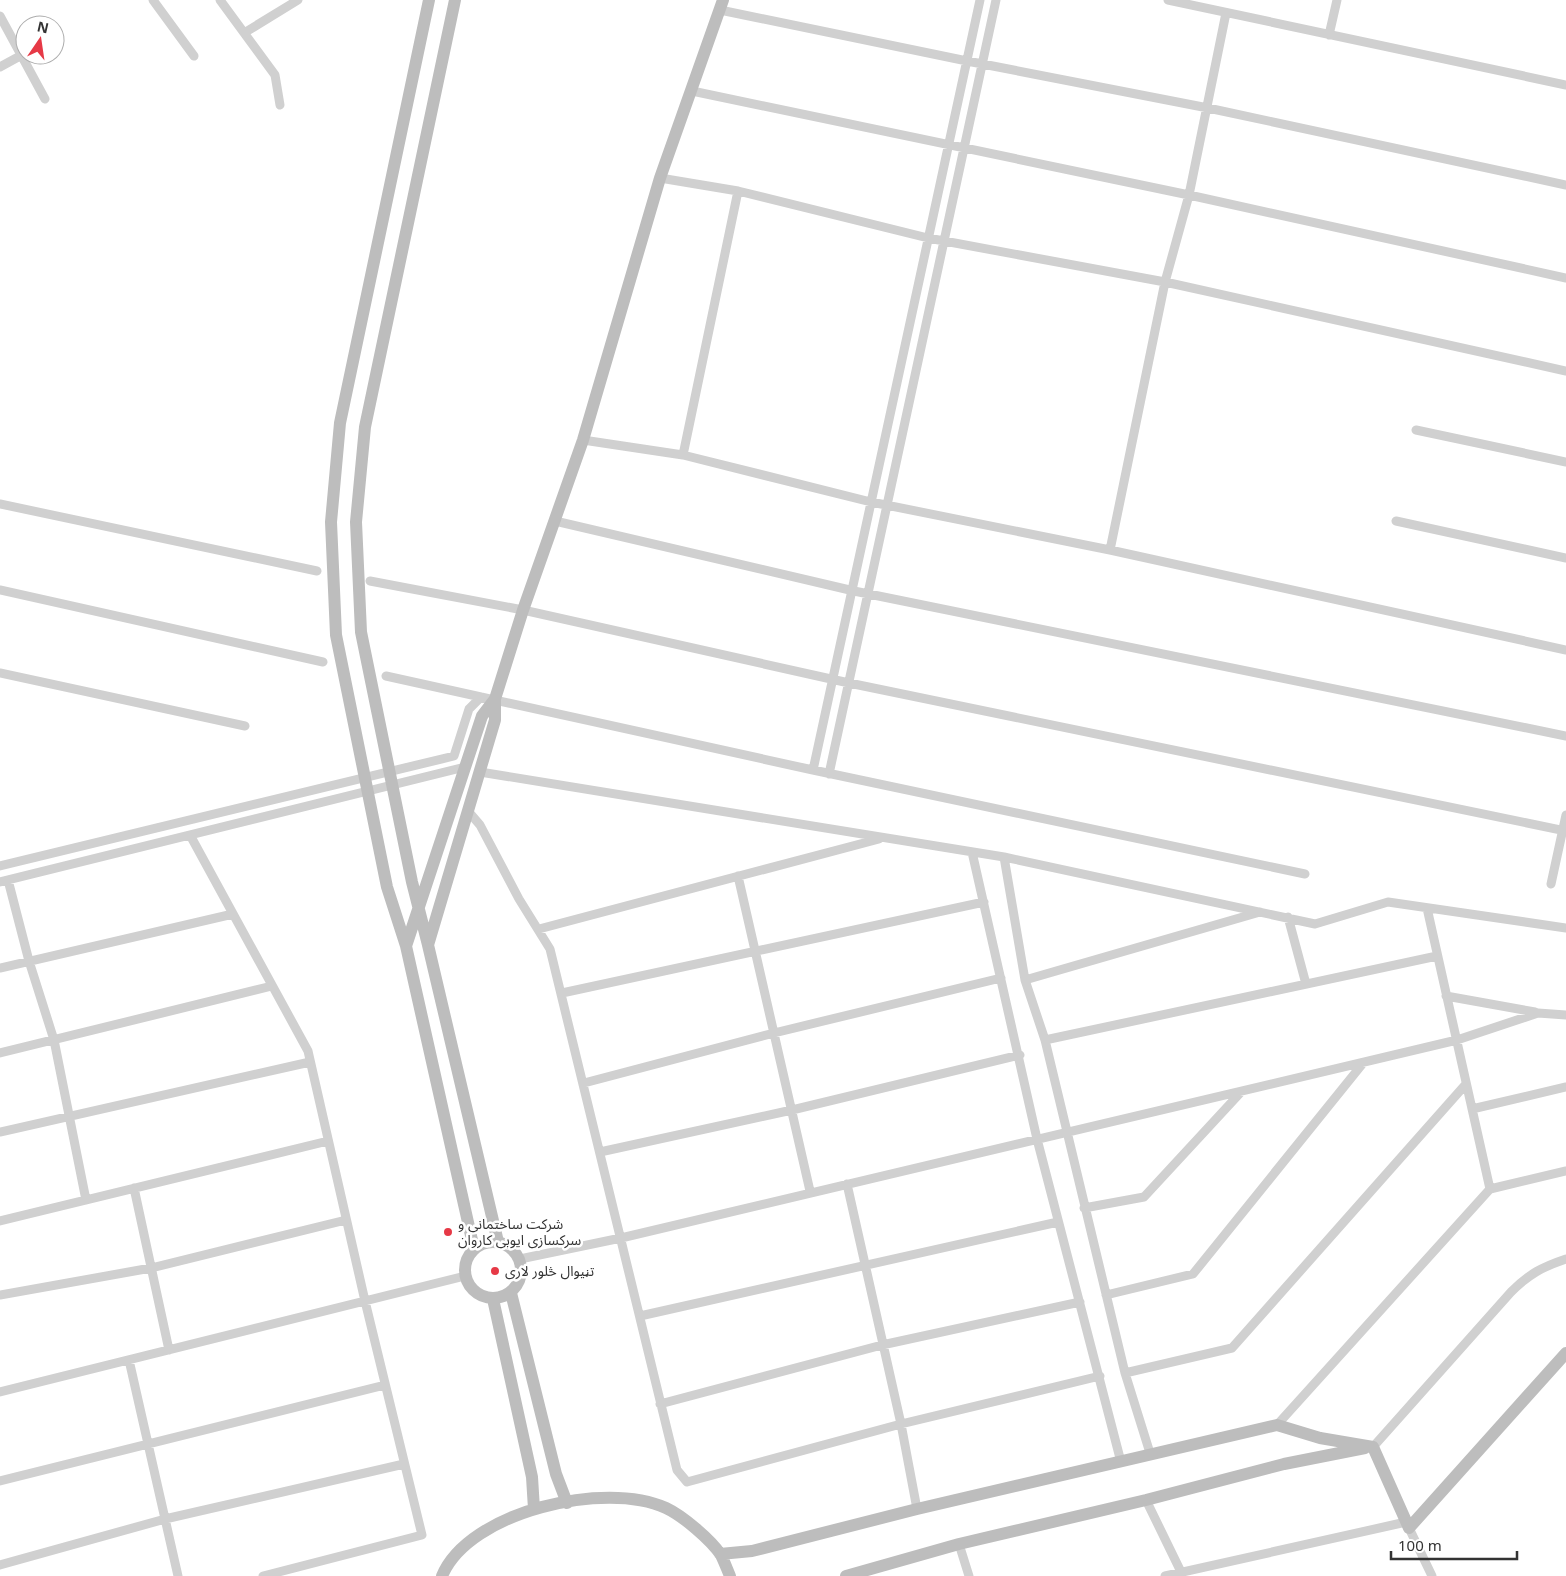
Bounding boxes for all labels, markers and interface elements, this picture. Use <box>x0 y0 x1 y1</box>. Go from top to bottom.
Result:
north arrow <box>15 15 65 65</box>
text: N <box>35 16 51 37</box>
place label: شرکت ساختمانی و سرکسازی ایوبی کاروان <box>458 1214 581 1249</box>
marker: شرکت ساختمانی و سرکسازی ایوبی کاروان <box>442 1226 454 1238</box>
place label: تڼیوال څلور لاری <box>505 1261 594 1280</box>
marker: تڼیوال څلور لاری <box>489 1265 501 1277</box>
scale bar <box>1391 1528 1517 1560</box>
text: 100 m <box>1398 1535 1442 1555</box>

